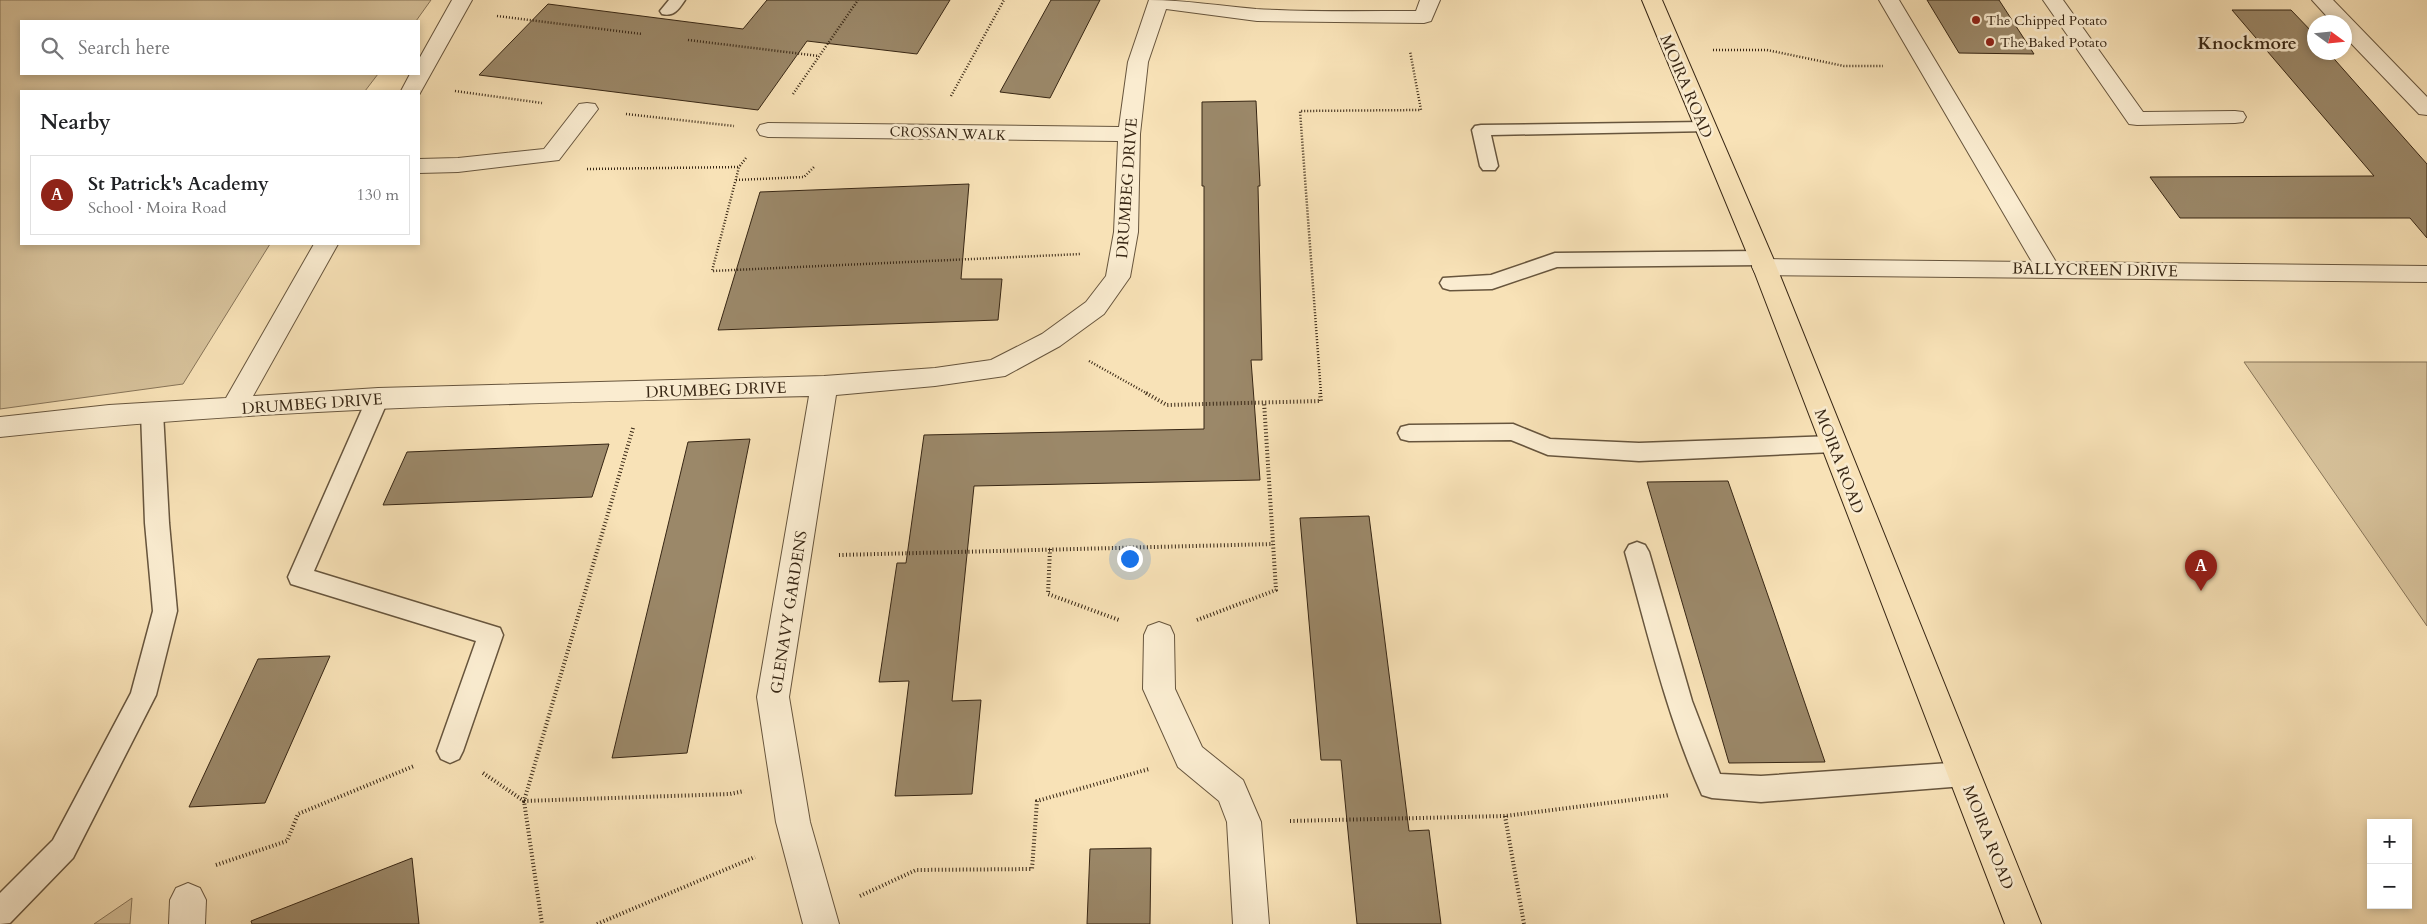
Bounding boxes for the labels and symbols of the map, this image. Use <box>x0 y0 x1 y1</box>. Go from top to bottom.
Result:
place label: The Chipped Potato <box>1986 11 2108 30</box>
marker: The Chipped Potato <box>1970 14 1982 26</box>
north arrow <box>2307 15 2352 60</box>
street label: MOIRA ROAD <box>1654 31 1718 142</box>
district label: Knockmore <box>2197 31 2297 56</box>
place label: The Baked Potato <box>2000 33 2107 52</box>
marker: The Baked Potato <box>1984 36 1996 48</box>
street label: DRUMBEG DRIVE <box>1111 117 1143 259</box>
street label: CROSSAN WALK <box>889 122 1007 145</box>
street label: BALLYCREEN DRIVE <box>2012 258 2178 282</box>
street label: DRUMBEG DRIVE <box>645 377 787 403</box>
street label: DRUMBEG DRIVE <box>241 388 383 420</box>
street label: MOIRA ROAD <box>1809 406 1869 517</box>
street label: GLENAVY GARDENS <box>765 529 813 695</box>
your location <box>1117 546 1143 572</box>
pin: A <box>2185 550 2217 591</box>
street label: MOIRA ROAD <box>1957 782 2019 893</box>

